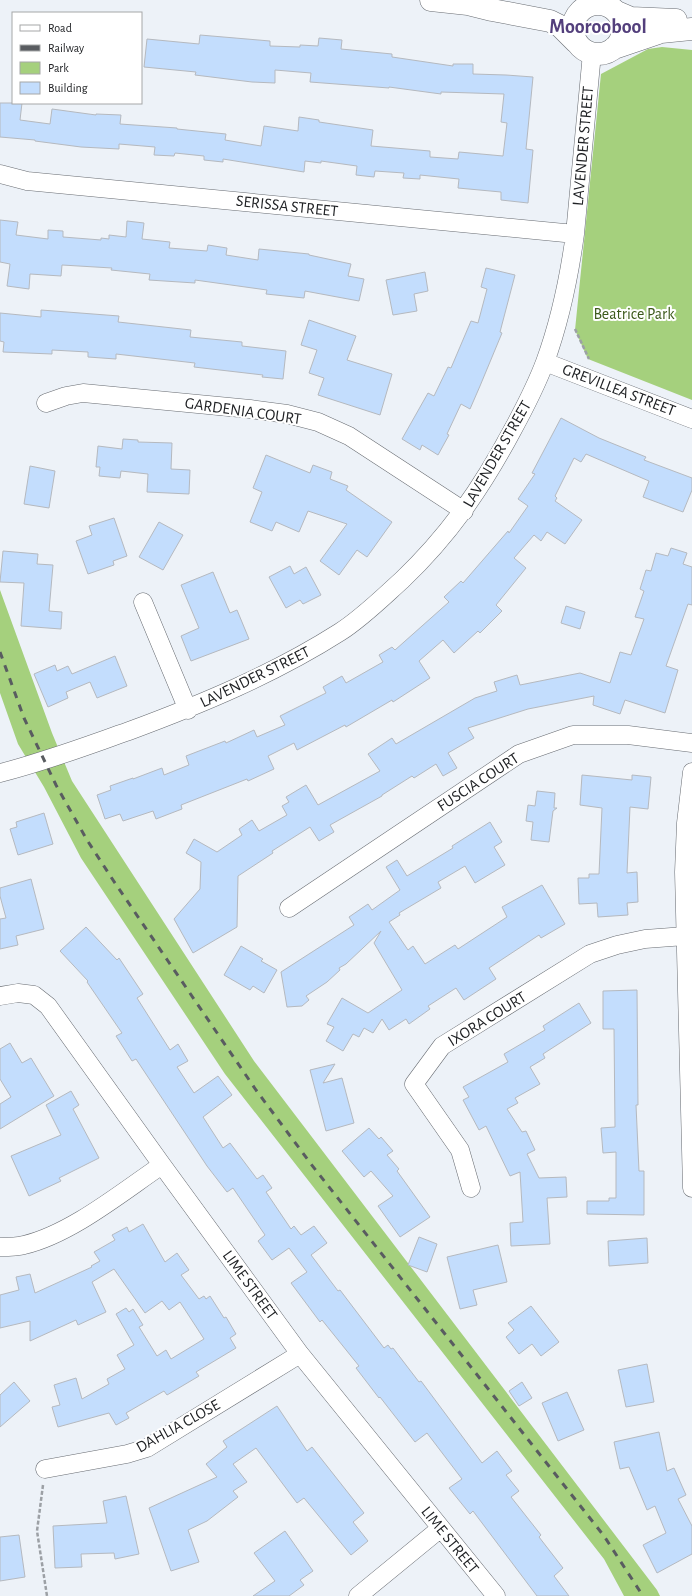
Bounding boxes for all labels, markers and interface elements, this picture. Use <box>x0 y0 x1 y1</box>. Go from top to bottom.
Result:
legend <box>12 12 142 104</box>
district label: Mooroobool <box>549 17 647 37</box>
text: Road <box>48 22 72 34</box>
text: Railway <box>48 42 84 55</box>
text: Park <box>48 62 69 74</box>
text: Building <box>48 82 88 94</box>
street label: LAVENDER STREET <box>570 85 596 207</box>
street label: SERISSA STREET <box>235 193 339 219</box>
park label: Beatrice Park <box>593 306 675 322</box>
street label: GREVILLEA STREET <box>560 361 678 419</box>
street label: GARDENIA COURT <box>184 395 302 427</box>
street label: LAVENDER STREET <box>460 398 534 510</box>
street label: LAVENDER STREET <box>198 643 313 711</box>
street label: FUSCIA COURT <box>434 750 522 814</box>
street label: IXORA COURT <box>445 989 529 1049</box>
street label: LIME STREET <box>220 1247 280 1323</box>
street label: DAHLIA CLOSE <box>133 1396 223 1456</box>
street label: LIME STREET <box>418 1503 482 1577</box>

